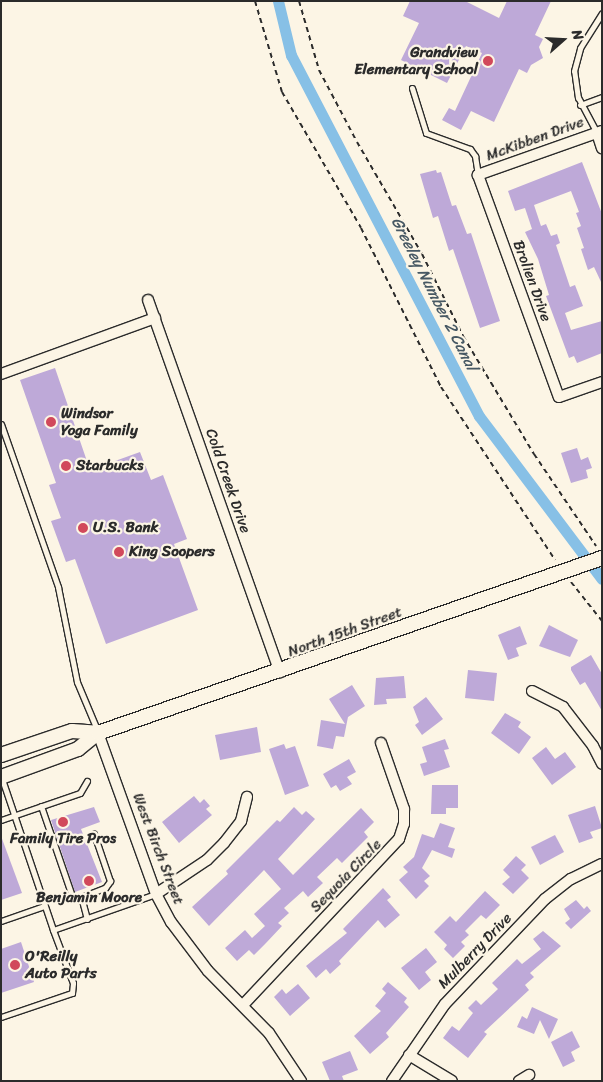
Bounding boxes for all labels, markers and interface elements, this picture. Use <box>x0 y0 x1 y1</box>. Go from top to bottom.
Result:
north arrow <box>538 15 588 65</box>
text: N <box>564 26 591 44</box>
place label: Grandview Elementary School <box>354 43 478 78</box>
marker: Grandview Elementary School <box>482 55 494 67</box>
street label: McKibben Drive <box>484 113 586 165</box>
water label: Greeley Number 2 Canal <box>387 214 481 374</box>
street label: Brolien Drive <box>509 238 555 324</box>
place label: Windsor Yoga Family <box>61 404 138 439</box>
marker: Windsor Yoga Family <box>45 416 57 428</box>
street label: Cold Creek Drive <box>202 426 254 536</box>
place label: Starbucks <box>76 457 143 475</box>
marker: Starbucks <box>60 460 72 472</box>
place label: U.S. Bank <box>93 519 158 537</box>
marker: U.S. Bank <box>77 522 89 534</box>
place label: King Soopers <box>129 543 214 561</box>
marker: King Soopers <box>113 546 125 558</box>
street label: North 15th Street <box>286 603 404 661</box>
street label: West Birch Street <box>128 790 188 908</box>
marker: Family Tire Pros <box>57 816 69 828</box>
place label: Family Tire Pros <box>9 830 117 848</box>
street label: Sequoia Circle <box>307 836 385 916</box>
marker: Benjamin Moore <box>83 875 95 887</box>
place label: Benjamin Moore <box>36 889 142 907</box>
street label: Mulberry Drive <box>434 909 516 993</box>
place label: O'Reilly Auto Parts <box>25 947 96 982</box>
marker: O'Reilly Auto Parts <box>9 959 21 971</box>

